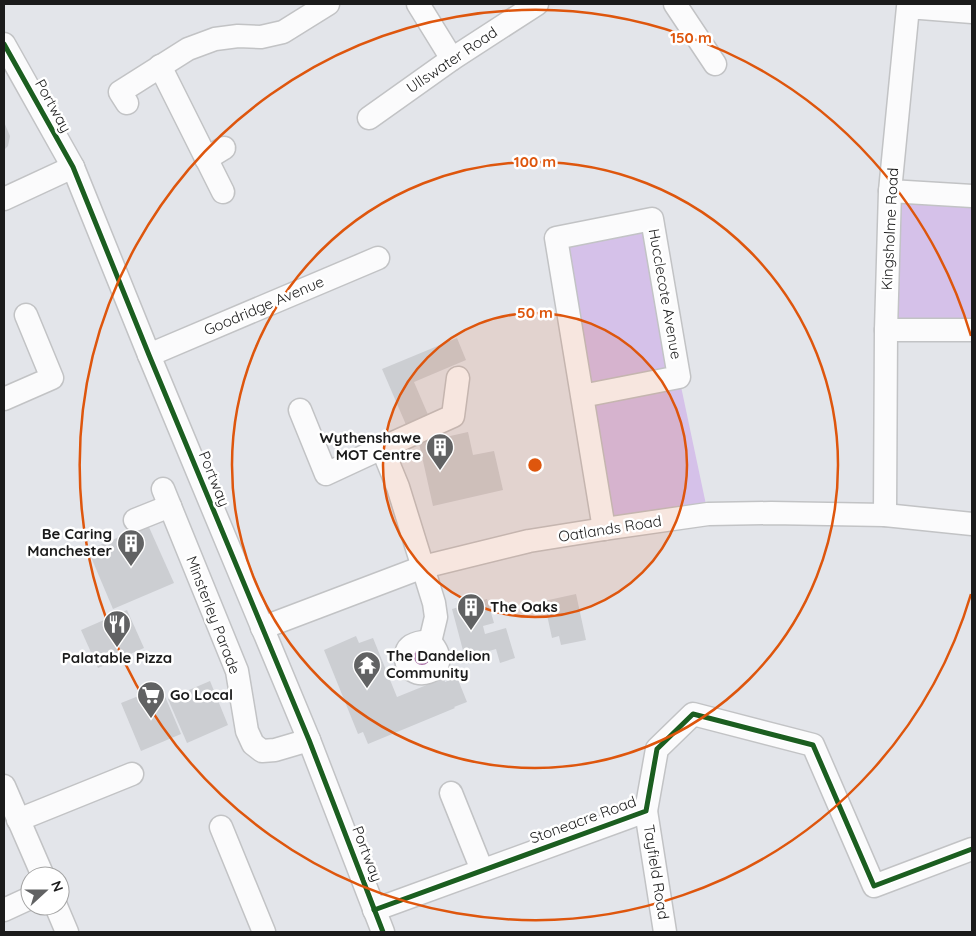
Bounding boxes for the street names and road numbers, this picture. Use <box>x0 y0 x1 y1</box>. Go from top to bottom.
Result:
street label: Ullswater Road <box>403 22 501 97</box>
street label: Portway <box>31 76 76 136</box>
street label: Kingsholme Road <box>877 167 902 291</box>
street label: Hucclecote Avenue <box>645 227 686 361</box>
street label: Goodridge Avenue <box>201 272 327 339</box>
street label: Portway <box>195 448 234 509</box>
street label: Oatlands Road <box>557 511 663 546</box>
street label: Minsterley Parade <box>182 553 245 677</box>
street label: Stoneacre Road <box>527 791 639 848</box>
street label: Portway <box>348 823 387 884</box>
street label: Tayfield Road <box>640 823 673 921</box>

